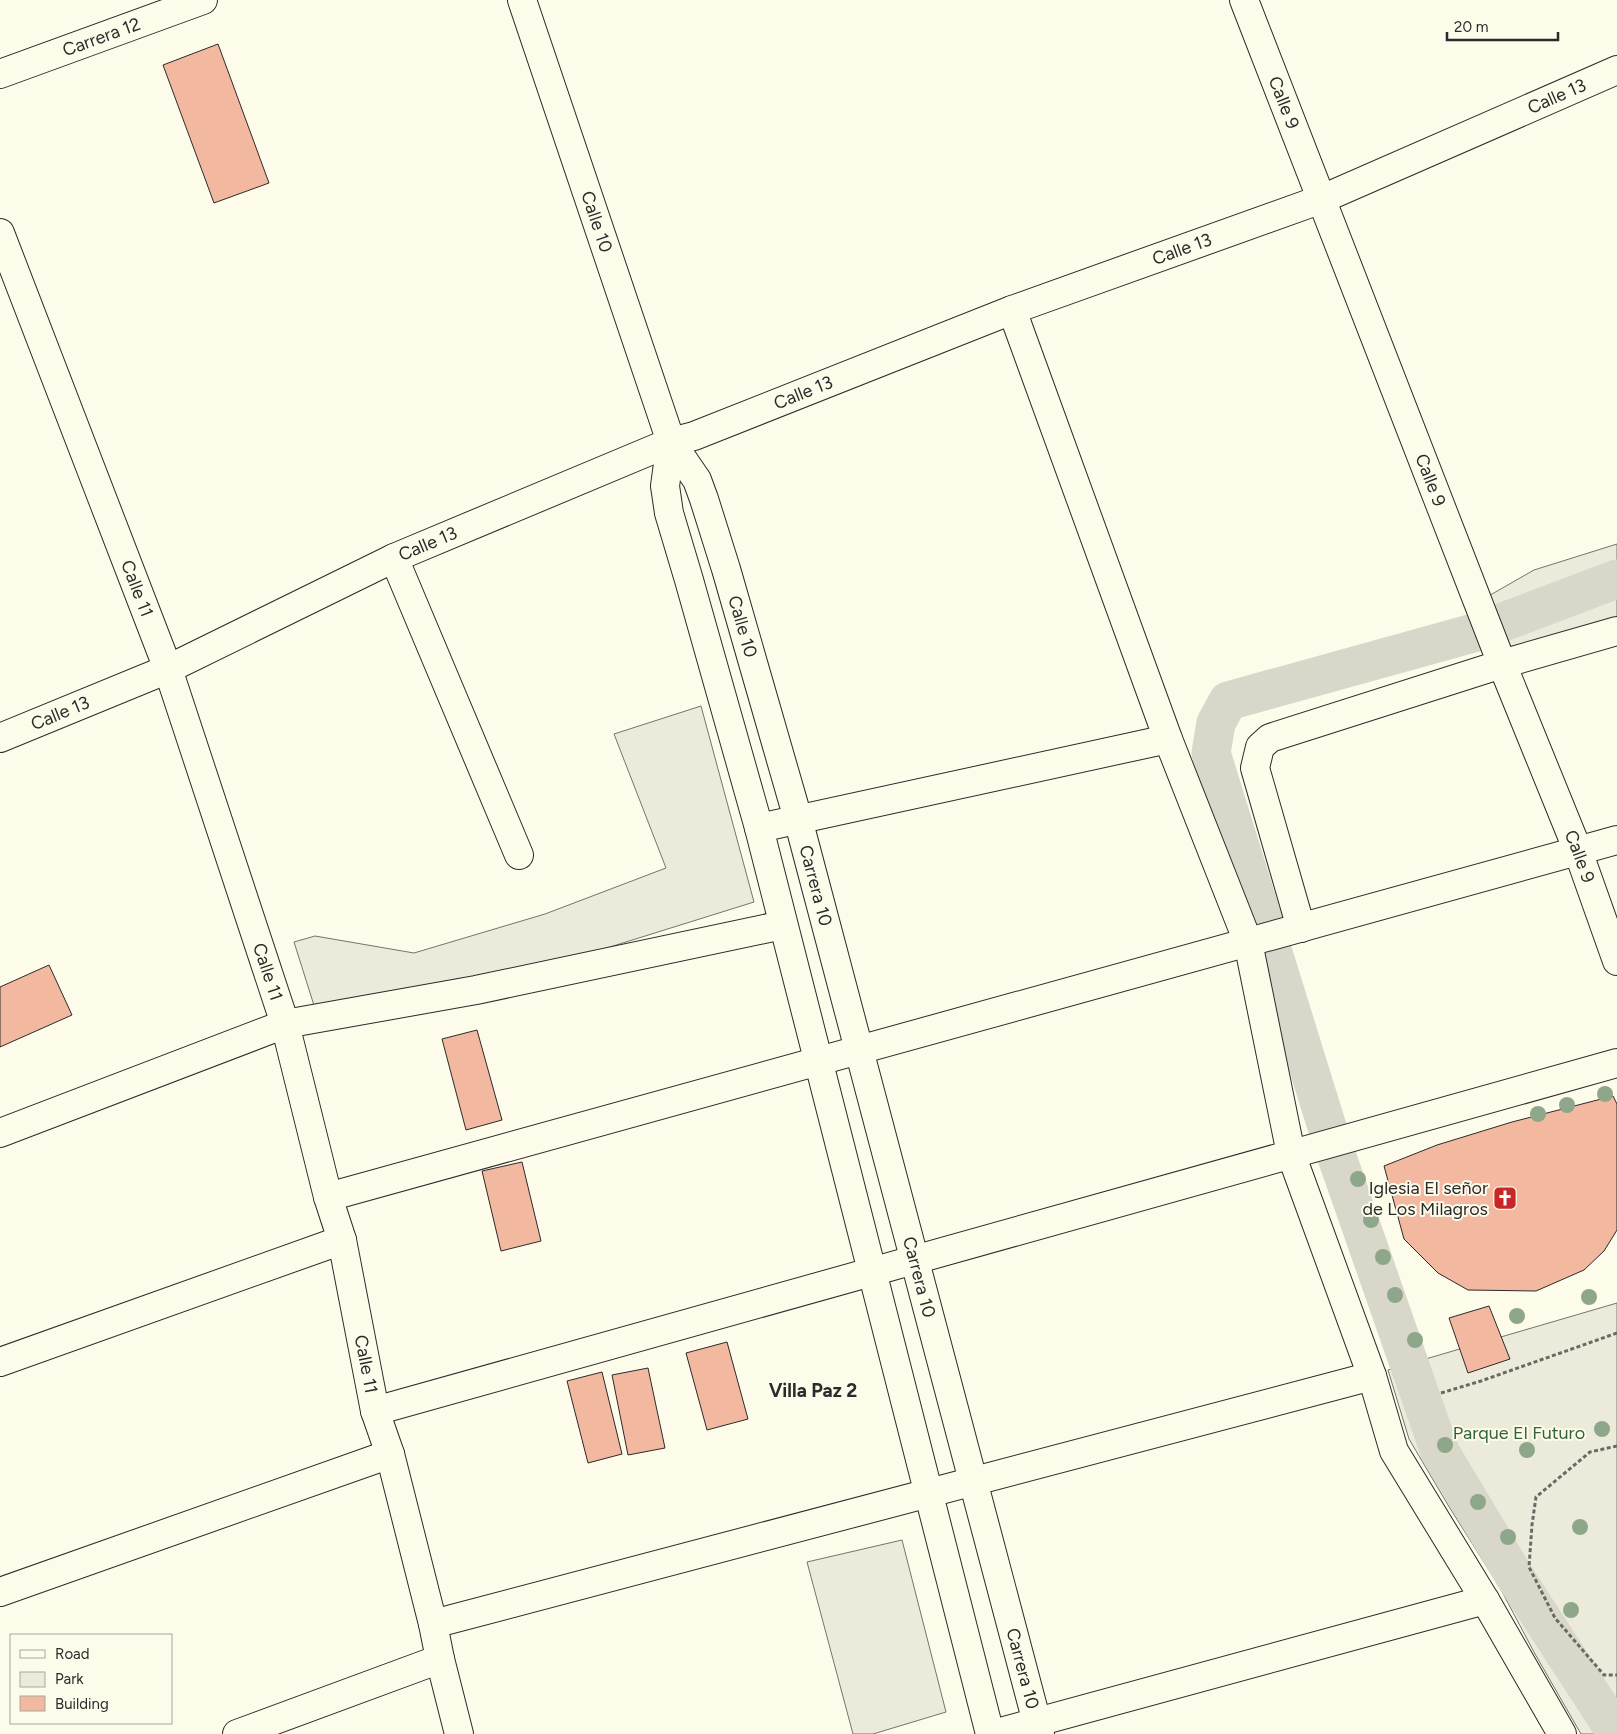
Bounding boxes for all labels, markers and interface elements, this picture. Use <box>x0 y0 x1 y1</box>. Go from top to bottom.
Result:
scale bar <box>1447 10 1558 42</box>
street label: Carrera 12 <box>59 13 143 61</box>
text: 20 m <box>1454 18 1488 36</box>
street label: Calle 9 <box>1264 73 1304 132</box>
street label: Calle 13 <box>1524 74 1589 119</box>
street label: Calle 10 <box>576 188 617 255</box>
street label: Calle 13 <box>1149 228 1215 270</box>
street label: Calle 13 <box>771 371 836 414</box>
street label: Calle 9 <box>1410 451 1451 509</box>
street label: Calle 13 <box>395 522 460 566</box>
street label: Calle 11 <box>116 557 158 620</box>
street label: Calle 10 <box>723 593 762 660</box>
street label: Calle 13 <box>27 691 93 735</box>
street label: Calle 9 <box>1560 827 1599 886</box>
street label: Carrera 10 <box>794 843 837 928</box>
street label: Calle 11 <box>248 940 287 1003</box>
place label: Iglesia El señor de Los Milagros <box>1363 1177 1488 1220</box>
church icon: Iglesia El señor de Los Milagros <box>1492 1185 1518 1211</box>
street label: Carrera 10 <box>898 1234 940 1320</box>
street label: Calle 11 <box>350 1333 382 1395</box>
district label: Villa Paz 2 <box>769 1379 857 1402</box>
park label: Parque El Futuro <box>1453 1422 1585 1444</box>
street label: Carrera 10 <box>1001 1626 1044 1711</box>
legend <box>10 1634 172 1724</box>
text: Road <box>55 1645 90 1663</box>
text: Park <box>55 1670 84 1688</box>
text: Building <box>55 1695 109 1713</box>

